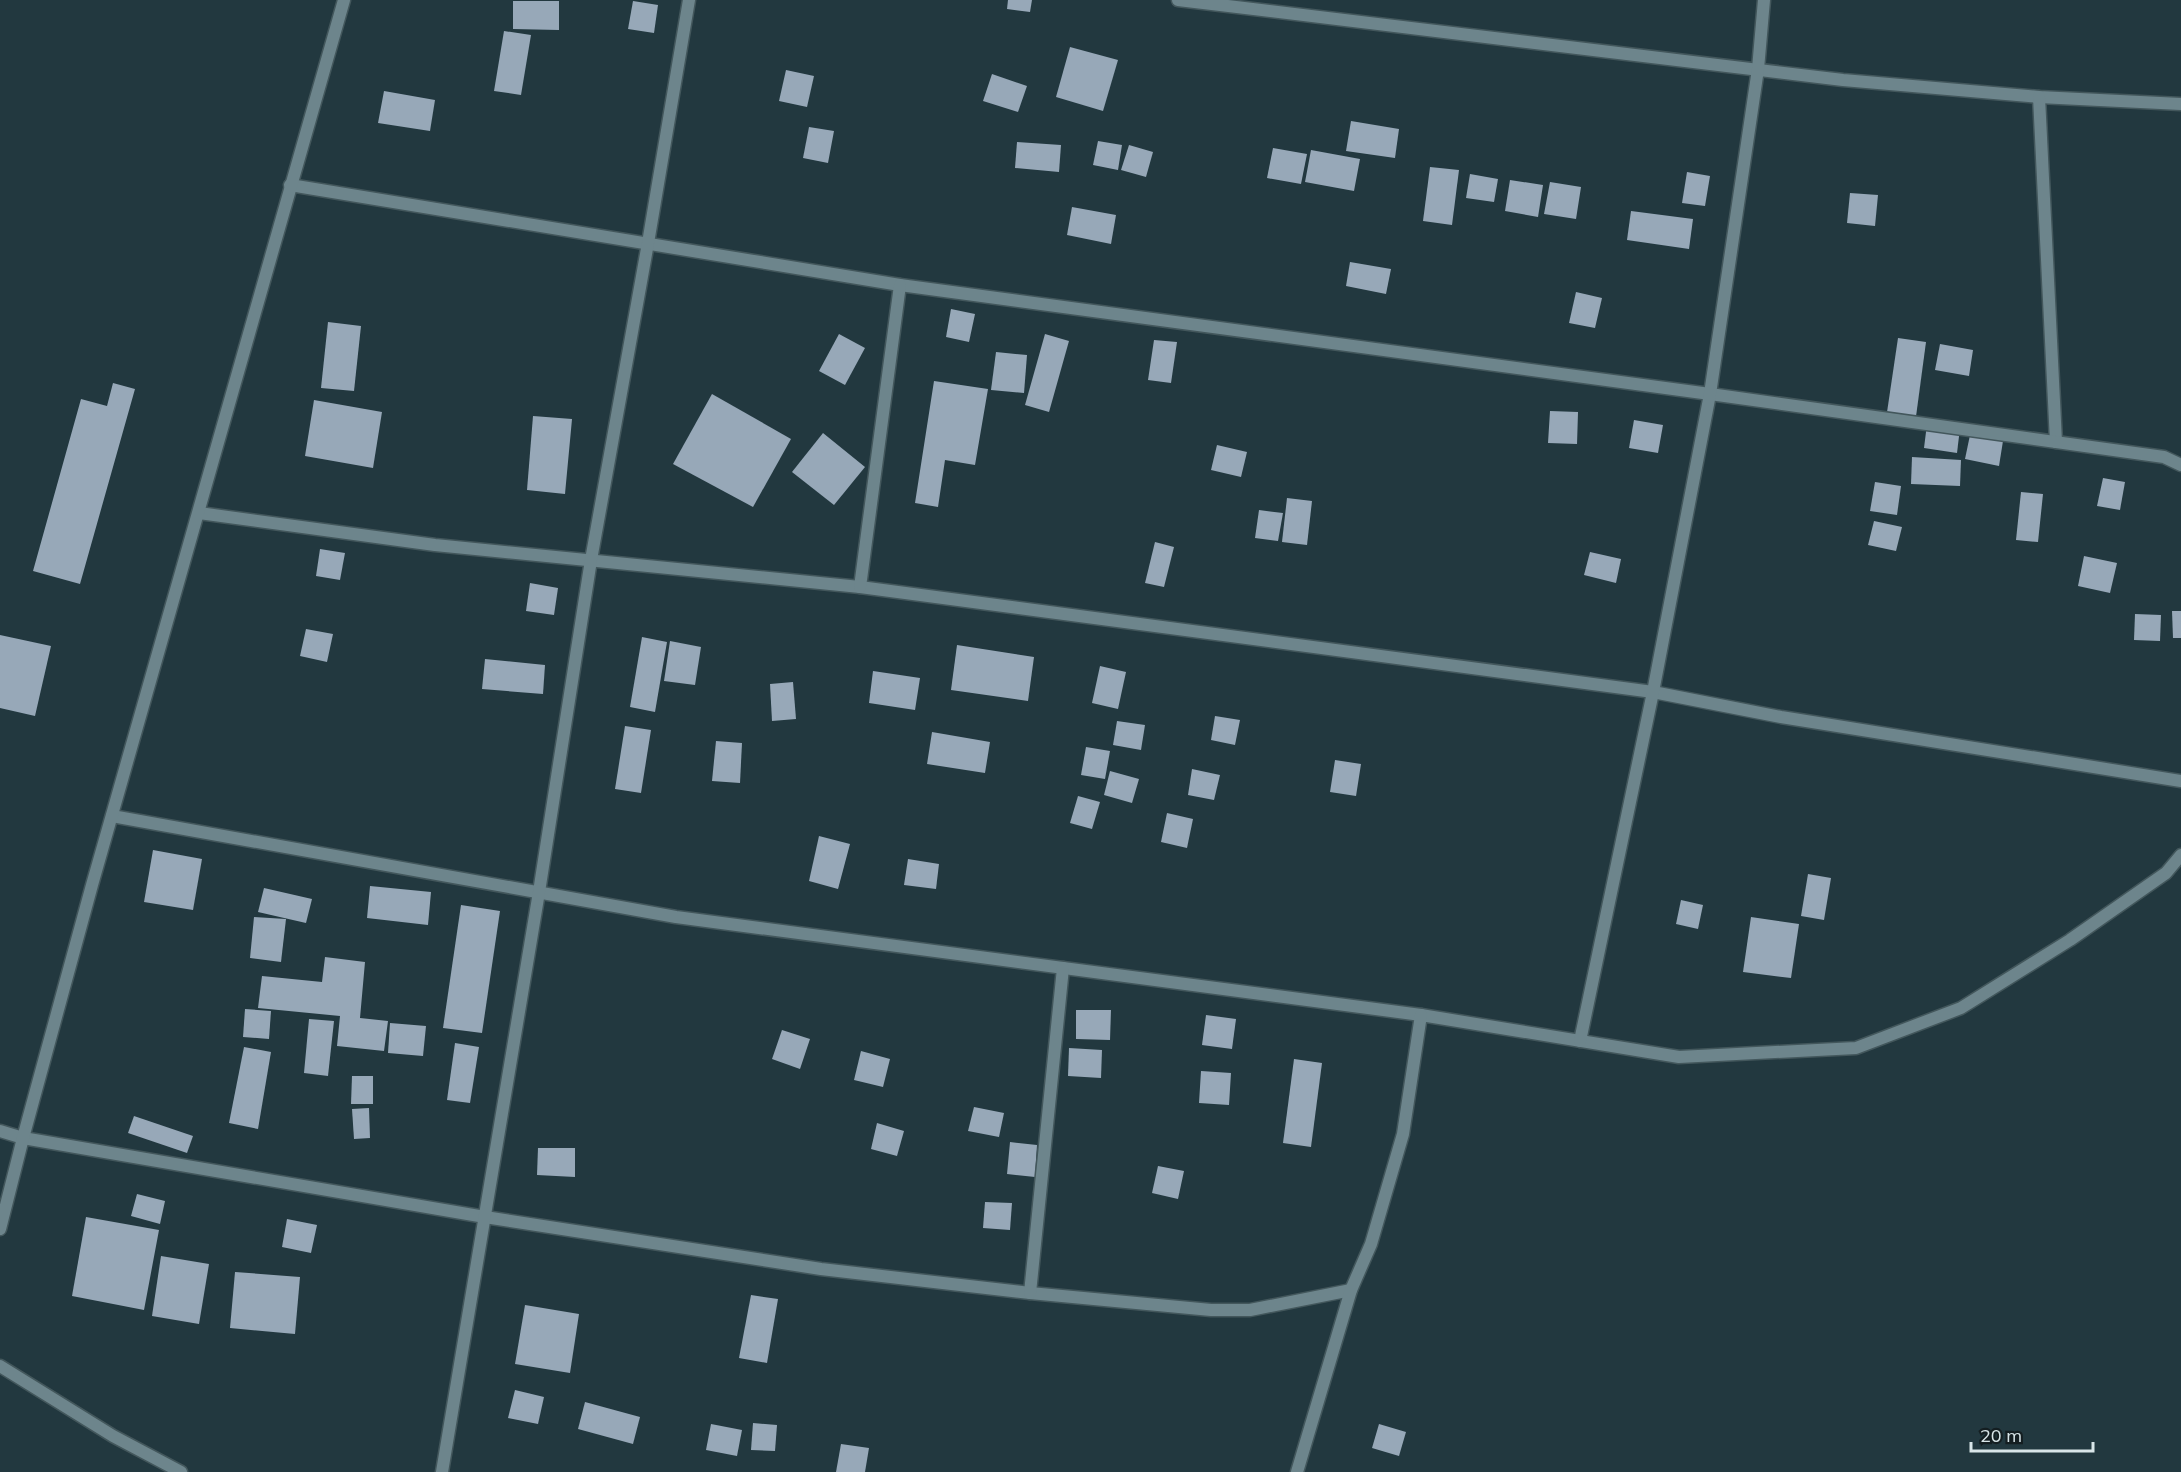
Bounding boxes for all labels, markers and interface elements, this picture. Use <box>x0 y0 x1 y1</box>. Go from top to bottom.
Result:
scale bar <box>1971 1415 2092 1453</box>
text: 20 m <box>1980 1424 2022 1447</box>

